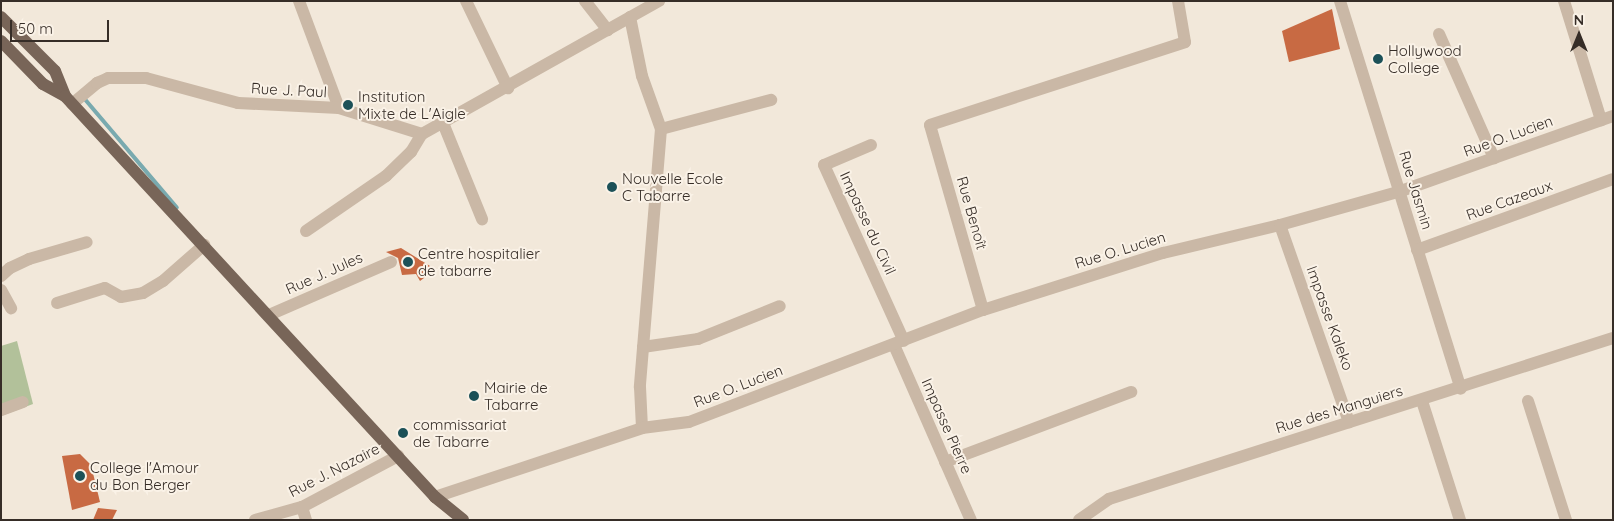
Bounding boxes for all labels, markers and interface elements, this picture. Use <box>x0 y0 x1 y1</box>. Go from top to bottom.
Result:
scale bar <box>12 10 111 42</box>
north arrow <box>1554 10 1604 60</box>
text: N <box>1574 11 1584 29</box>
text: 50 m <box>18 19 53 38</box>
place label: Hollywood College <box>1388 41 1462 76</box>
marker: Hollywood College <box>1372 53 1384 65</box>
street label: Rue J. Paul <box>250 79 328 101</box>
place label: Institution Mixte de L'Aigle <box>358 87 466 122</box>
marker: Institution Mixte de L'Aigle <box>342 99 354 111</box>
street label: Rue O. Lucien <box>1461 111 1555 161</box>
street label: Rue Jasmin <box>1396 149 1436 231</box>
place label: Nouvelle Ecole C Tabarre <box>622 169 723 204</box>
street label: Impasse du Civil <box>836 169 900 277</box>
street label: Rue Benoît <box>953 174 991 252</box>
street label: Rue Cazeaux <box>1464 176 1554 224</box>
marker: Nouvelle Ecole C Tabarre <box>606 181 618 193</box>
street label: Rue O. Lucien <box>1072 228 1168 272</box>
place label: Centre hospitalier de tabarre <box>418 244 540 279</box>
street label: Rue J. Jules <box>283 248 365 298</box>
marker: Centre hospitalier de tabarre <box>402 256 414 268</box>
street label: Impasse Kaleko <box>1303 263 1357 373</box>
street label: Rue O. Lucien <box>691 361 785 411</box>
street label: Impasse Pierre <box>918 375 976 477</box>
place label: Mairie de Tabarre <box>484 378 548 413</box>
street label: Rue des Manguiers <box>1273 381 1405 437</box>
marker: Mairie de Tabarre <box>468 390 480 402</box>
place label: commissariat de Tabarre <box>413 415 507 450</box>
marker: commissariat de Tabarre <box>397 427 409 439</box>
street label: Rue J. Nazaire <box>285 439 383 501</box>
place label: College l'Amour du Bon Berger <box>90 458 199 493</box>
marker: College l'Amour du Bon Berger <box>74 470 86 482</box>

